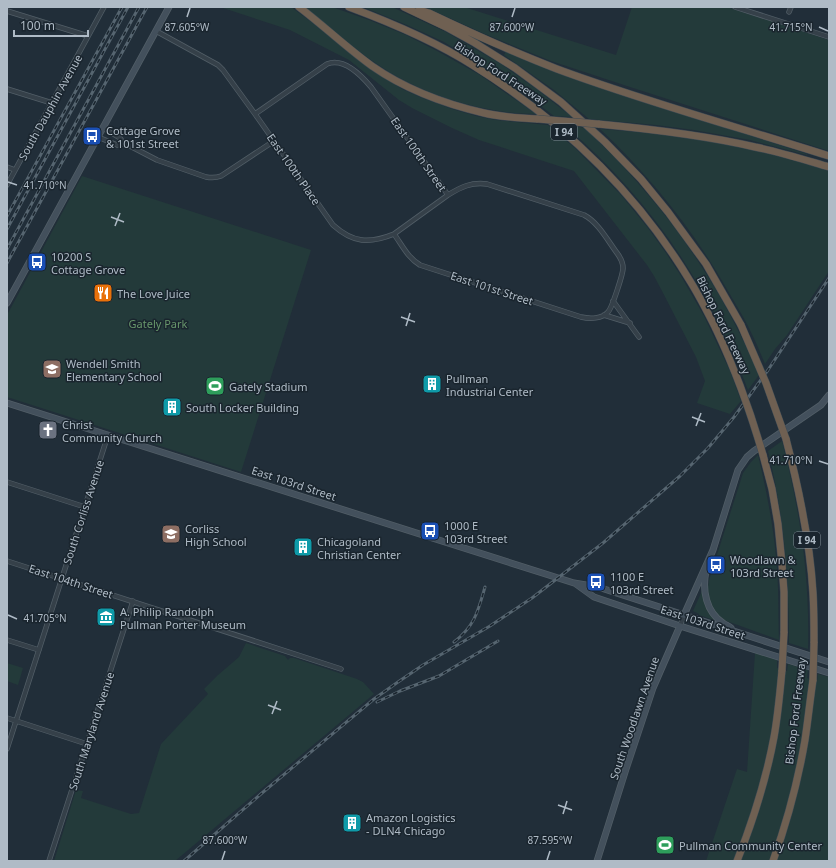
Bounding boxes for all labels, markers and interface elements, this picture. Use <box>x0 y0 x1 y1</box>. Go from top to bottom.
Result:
scale bar <box>14 12 88 38</box>
text: 100 m <box>20 17 55 34</box>
text: 87.605°W <box>165 20 210 34</box>
text: 87.600°W <box>490 20 535 34</box>
text: 41.715°N <box>769 20 813 34</box>
street label: Bishop Ford Freeway <box>452 37 550 109</box>
street label: South Dauphin Avenue <box>15 51 85 163</box>
street label: East 100th Street <box>388 114 450 194</box>
place label: Cottage Grove & 101st Street <box>106 123 180 151</box>
road number: I 94 <box>551 124 577 140</box>
bus stop icon: Cottage Grove & 101st Street <box>81 125 103 147</box>
street label: East 100th Place <box>264 130 324 208</box>
text: 41.710°N <box>23 178 67 192</box>
place label: 10200 S Cottage Grove <box>51 249 125 277</box>
bus stop icon: 10200 S Cottage Grove <box>26 251 48 273</box>
street label: East 101st Street <box>449 268 535 308</box>
street label: Bishop Ford Freeway <box>694 273 754 377</box>
restaurant icon: The Love Juice <box>92 282 114 304</box>
place label: The Love Juice <box>117 286 190 301</box>
park label: Gately Park <box>129 316 188 331</box>
place label: Wendell Smith Elementary School <box>66 356 162 384</box>
school or university icon: Wendell Smith Elementary School <box>41 358 63 380</box>
place label: Pullman Industrial Center <box>446 371 534 399</box>
building icon: Pullman Industrial Center <box>421 373 443 395</box>
sports icon: Gately Stadium <box>204 375 226 397</box>
place label: Gately Stadium <box>229 379 308 394</box>
building icon: South Locker Building <box>161 396 183 418</box>
place label: South Locker Building <box>186 400 299 415</box>
place label: Christ Community Church <box>62 417 162 445</box>
church icon: Christ Community Church <box>37 419 59 441</box>
text: 41.710°N <box>769 453 813 467</box>
street label: South Corliss Avenue <box>59 458 107 566</box>
street label: East 103rd Street <box>250 462 338 504</box>
place label: 1000 E 103rd Street <box>444 518 508 546</box>
bus stop icon: 1000 E 103rd Street <box>419 520 441 542</box>
place label: Corliss High School <box>185 521 247 549</box>
school or university icon: Corliss High School <box>160 523 182 545</box>
road number: I 94 <box>794 532 820 548</box>
place label: Chicagoland Christian Center <box>317 534 401 562</box>
building icon: Chicagoland Christian Center <box>292 536 314 558</box>
place label: Woodlawn & 103rd Street <box>730 552 796 580</box>
bus stop icon: Woodlawn & 103rd Street <box>705 554 727 576</box>
street label: East 104th Street <box>27 560 115 602</box>
place label: 1100 E 103rd Street <box>610 569 674 597</box>
bus stop icon: 1100 E 103rd Street <box>585 571 607 593</box>
street label: East 103rd Street <box>659 601 747 643</box>
place label: A. Philip Randolph Pullman Porter Museum <box>120 604 246 632</box>
museum icon: A. Philip Randolph Pullman Porter Museum <box>95 606 117 628</box>
text: 41.705°N <box>23 611 67 625</box>
street label: South Woodlawn Avenue <box>606 655 662 781</box>
street label: Bishop Ford Freeway <box>781 656 809 765</box>
street label: South Maryland Avenue <box>65 670 117 792</box>
place label: Amazon Logistics - DLN4 Chicago <box>366 810 456 838</box>
building icon: Amazon Logistics - DLN4 Chicago <box>341 812 363 834</box>
text: 87.600°W <box>203 833 248 847</box>
text: 87.595°W <box>528 833 573 847</box>
sports icon: Pullman Community Center <box>654 834 676 856</box>
place label: Pullman Community Center <box>679 838 822 853</box>

